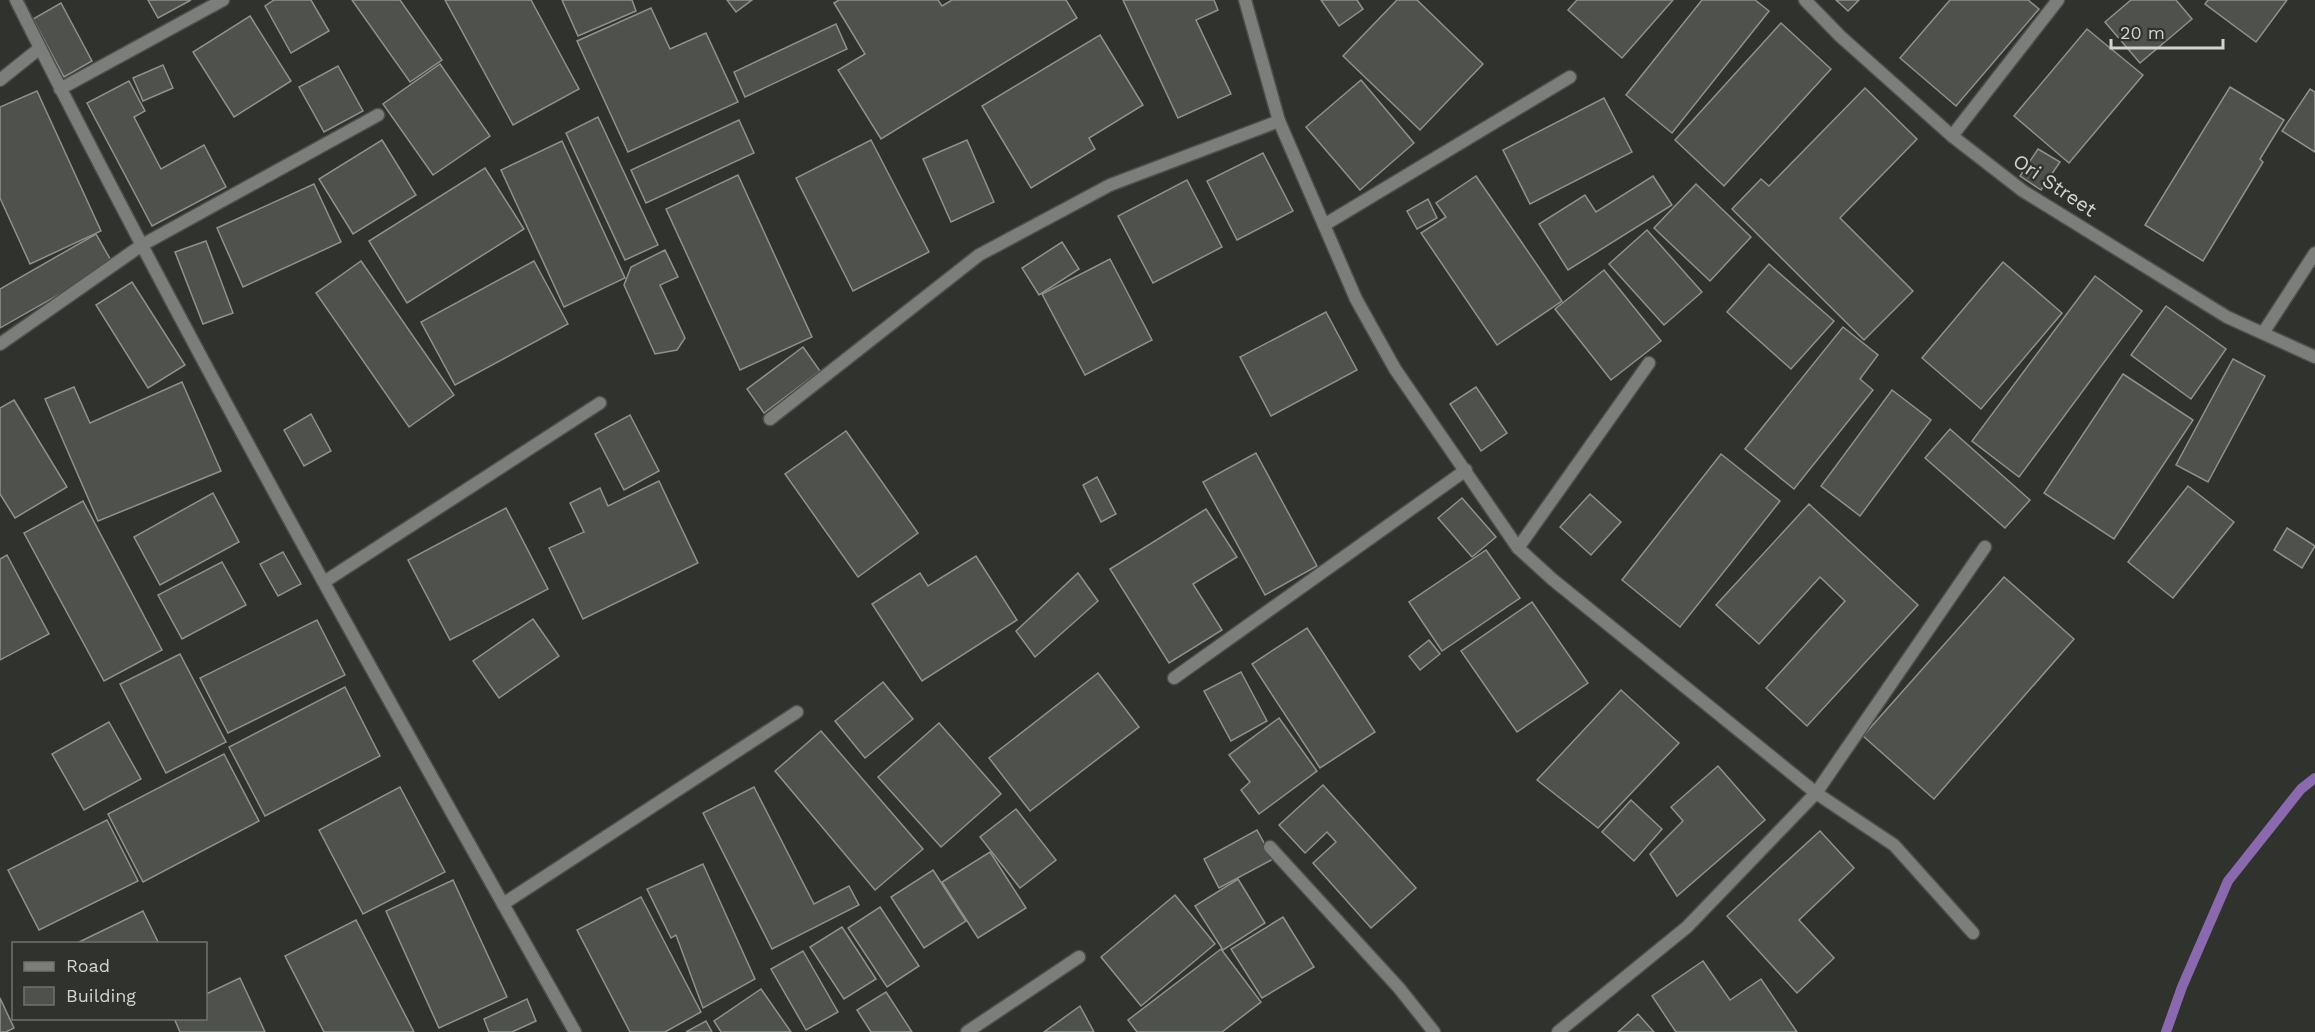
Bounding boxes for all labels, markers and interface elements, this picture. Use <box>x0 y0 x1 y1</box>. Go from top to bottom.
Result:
scale bar <box>2111 12 2224 50</box>
text: 20 m <box>2120 22 2165 43</box>
street label: Ori Street <box>2009 148 2102 222</box>
legend <box>12 942 207 1020</box>
text: Road <box>66 955 110 976</box>
text: Building <box>66 985 136 1006</box>

